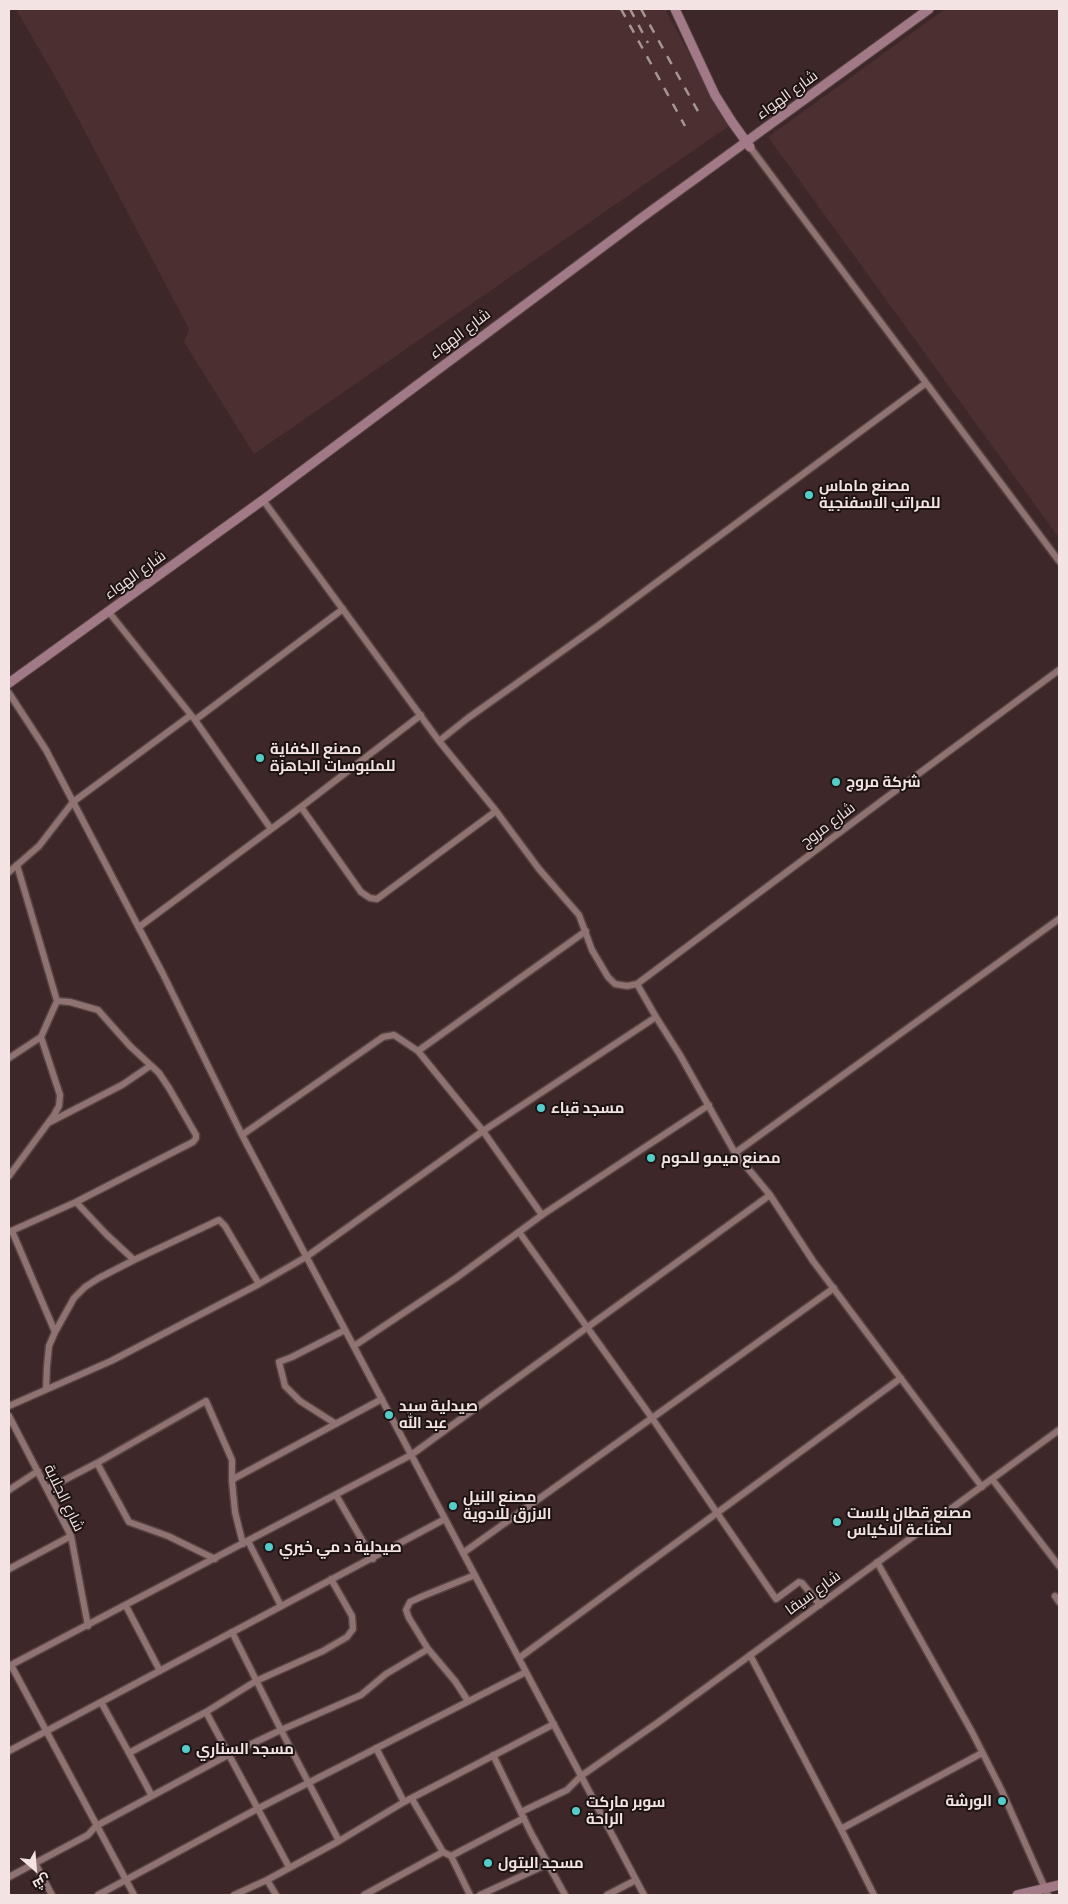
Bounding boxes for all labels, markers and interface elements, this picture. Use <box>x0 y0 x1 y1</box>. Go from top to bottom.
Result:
street label: شارع الهواء <box>753 67 821 123</box>
street label: شارع الهواء <box>426 305 494 363</box>
place label: مصنع ماماس للمراتب الاسفنجية <box>819 477 940 512</box>
marker: مصنع ماماس للمراتب الاسفنجية <box>803 489 815 501</box>
street label: شارع الهواء <box>101 547 169 603</box>
place label: مصنع الكفاية للملبوسات الجاهزة <box>270 740 396 775</box>
marker: مصنع الكفاية للملبوسات الجاهزة <box>254 752 266 764</box>
place label: شركة مروج <box>846 773 921 791</box>
marker: شركة مروج <box>830 776 842 788</box>
street label: شارع مروج <box>797 799 859 851</box>
place label: مسجد قباء <box>551 1099 624 1117</box>
marker: مسجد قباء <box>535 1102 547 1114</box>
place label: مصنع ميمو للحوم <box>661 1149 781 1167</box>
marker: مصنع ميمو للحوم <box>645 1152 657 1164</box>
place label: صيدلية سيد عبد الله <box>399 1397 478 1432</box>
marker: صيدلية سيد عبد الله <box>383 1409 395 1421</box>
street label: شارع الجلابة <box>40 1461 88 1535</box>
place label: مصنع النيل الازرق للادوية <box>463 1488 551 1523</box>
marker: مصنع النيل الازرق للادوية <box>447 1500 459 1512</box>
place label: مصنع قطان بلاست لصناعة الاكياس <box>847 1504 971 1539</box>
marker: مصنع قطان بلاست لصناعة الاكياس <box>831 1516 843 1528</box>
place label: صيدلية د مي خيري <box>279 1538 402 1556</box>
marker: صيدلية د مي خيري <box>263 1541 275 1553</box>
street label: شارع سيقا <box>782 1567 844 1619</box>
place label: مسجد السناري <box>196 1740 294 1758</box>
marker: مسجد السناري <box>180 1743 192 1755</box>
place label: الورشة <box>946 1792 992 1810</box>
place label: سوبر ماركت الراحة <box>586 1793 665 1828</box>
marker: الورشة <box>996 1795 1008 1807</box>
marker: سوبر ماركت الراحة <box>570 1805 582 1817</box>
north arrow <box>10 1844 60 1894</box>
place label: مسجد البتول <box>498 1854 584 1872</box>
marker: مسجد البتول <box>482 1857 494 1869</box>
text: ش <box>30 1871 53 1894</box>

